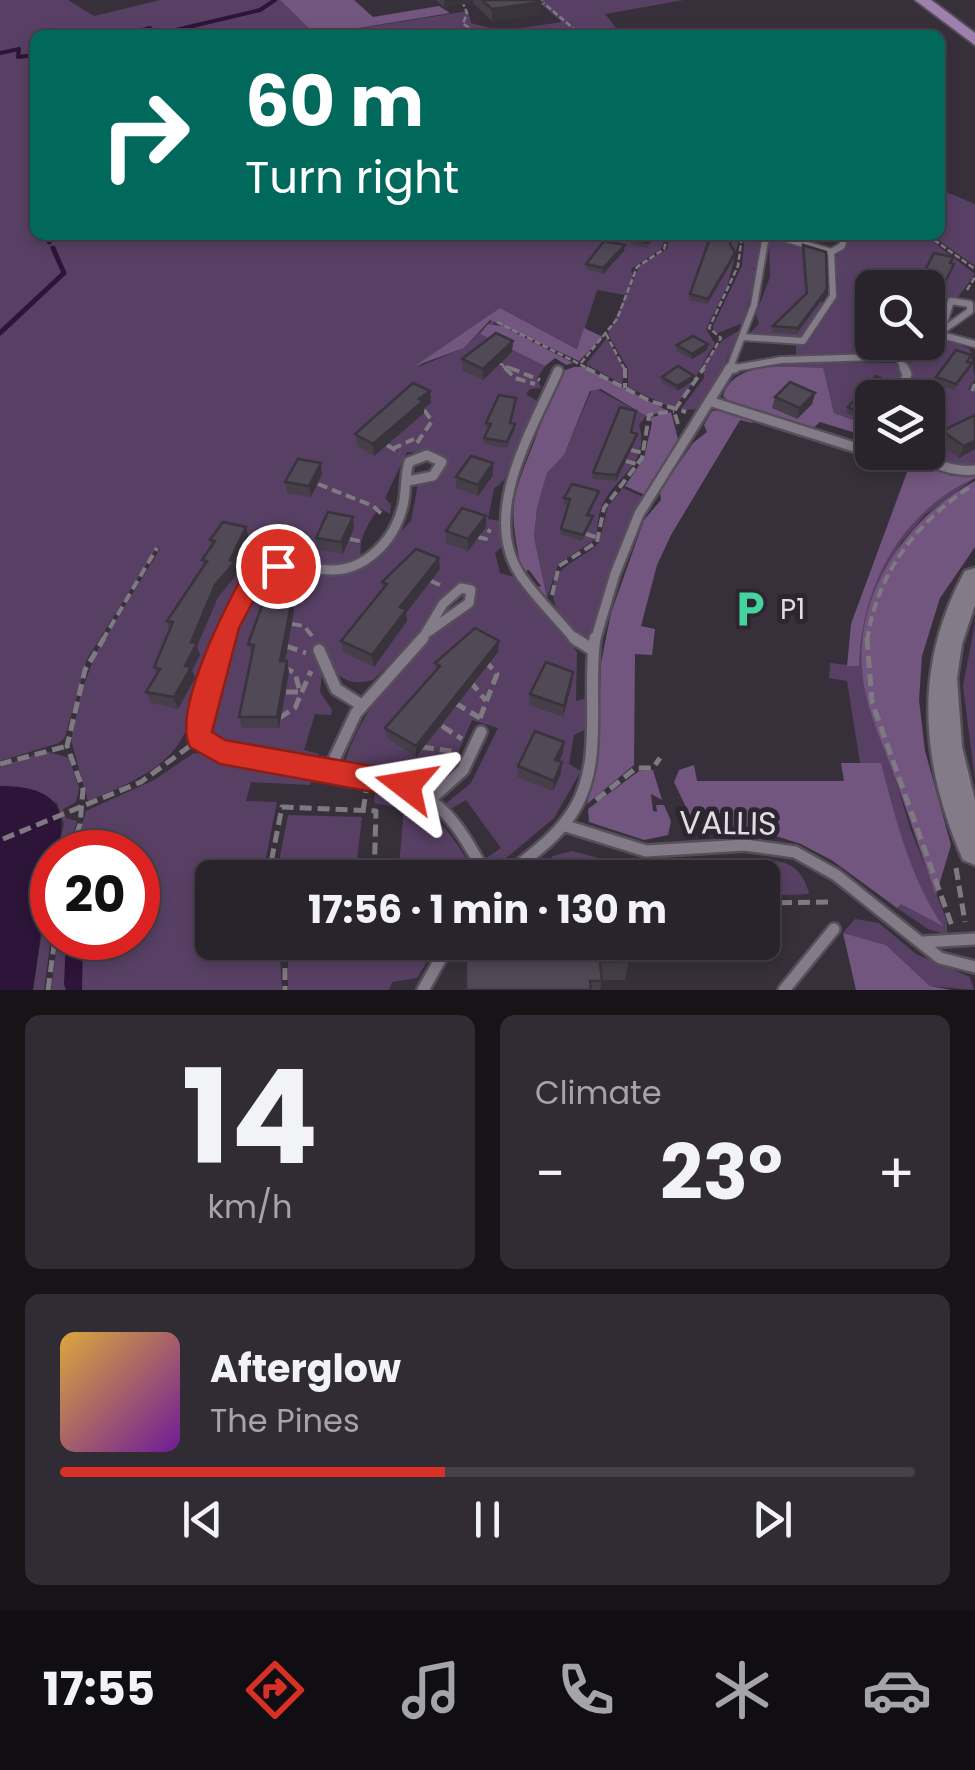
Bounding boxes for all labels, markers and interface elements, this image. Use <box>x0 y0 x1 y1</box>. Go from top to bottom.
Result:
text: 60 m <box>245 52 424 151</box>
icon: right <box>80 70 210 200</box>
text: Turn right <box>245 146 459 209</box>
map controls <box>855 270 945 470</box>
button: search <box>855 270 945 360</box>
button: layers <box>855 380 945 470</box>
pin <box>236 524 321 609</box>
icon: arrive <box>251 539 306 594</box>
parking icon: P1 <box>729 588 771 630</box>
place label: P1 <box>780 590 805 629</box>
position arrow <box>354 733 458 837</box>
street label: VALLIS <box>679 799 777 846</box>
speed limit sign: 20 <box>30 830 160 960</box>
text: 17:56 · 1 min · 130 m <box>308 883 667 936</box>
text: 14 <box>182 1026 318 1209</box>
text: Climate <box>535 1070 662 1115</box>
text: 23° <box>660 1120 783 1225</box>
text: − <box>535 1135 565 1212</box>
text: + <box>877 1135 915 1212</box>
text: km/h <box>207 1184 293 1229</box>
text: Afterglow <box>210 1342 401 1395</box>
text: The Pines <box>210 1398 360 1443</box>
icon: previous <box>175 1492 230 1547</box>
icon: pause <box>460 1492 515 1547</box>
icon: next <box>745 1492 800 1547</box>
icon: directions <box>240 1655 310 1725</box>
icon: music <box>396 1655 466 1725</box>
icon: phone <box>551 1655 621 1725</box>
icon: climate <box>707 1655 777 1725</box>
icon: car <box>862 1655 932 1725</box>
text: 17:55 <box>43 1658 155 1721</box>

